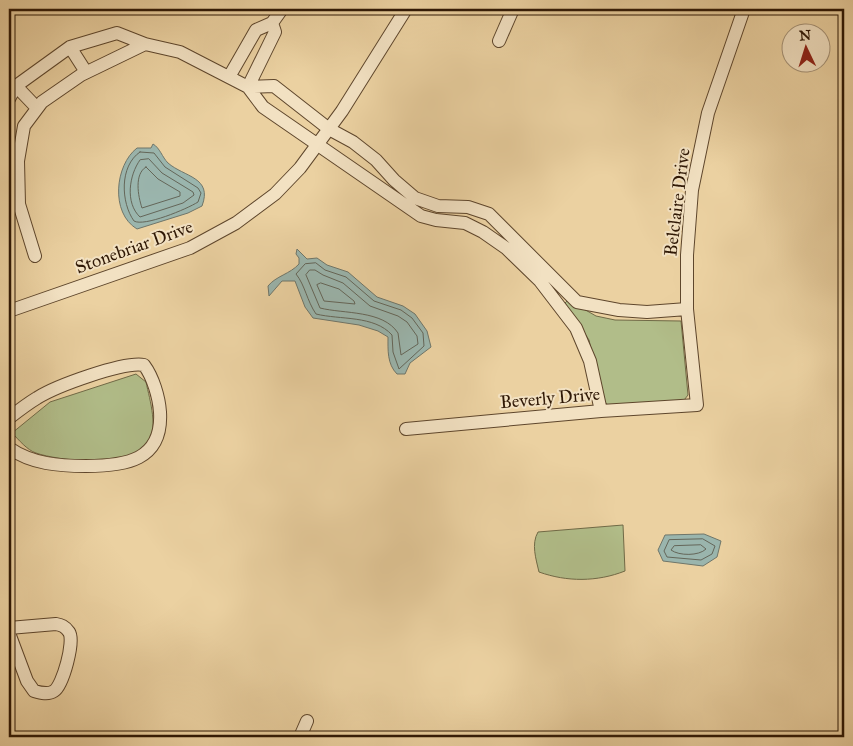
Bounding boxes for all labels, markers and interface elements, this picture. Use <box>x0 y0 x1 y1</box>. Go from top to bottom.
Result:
north arrow <box>780 22 830 72</box>
text: N <box>799 27 812 44</box>
street label: Belclaire Drive <box>659 147 695 257</box>
street label: Stonebriar Drive <box>72 216 196 278</box>
street label: Beverly Drive <box>499 383 601 413</box>

